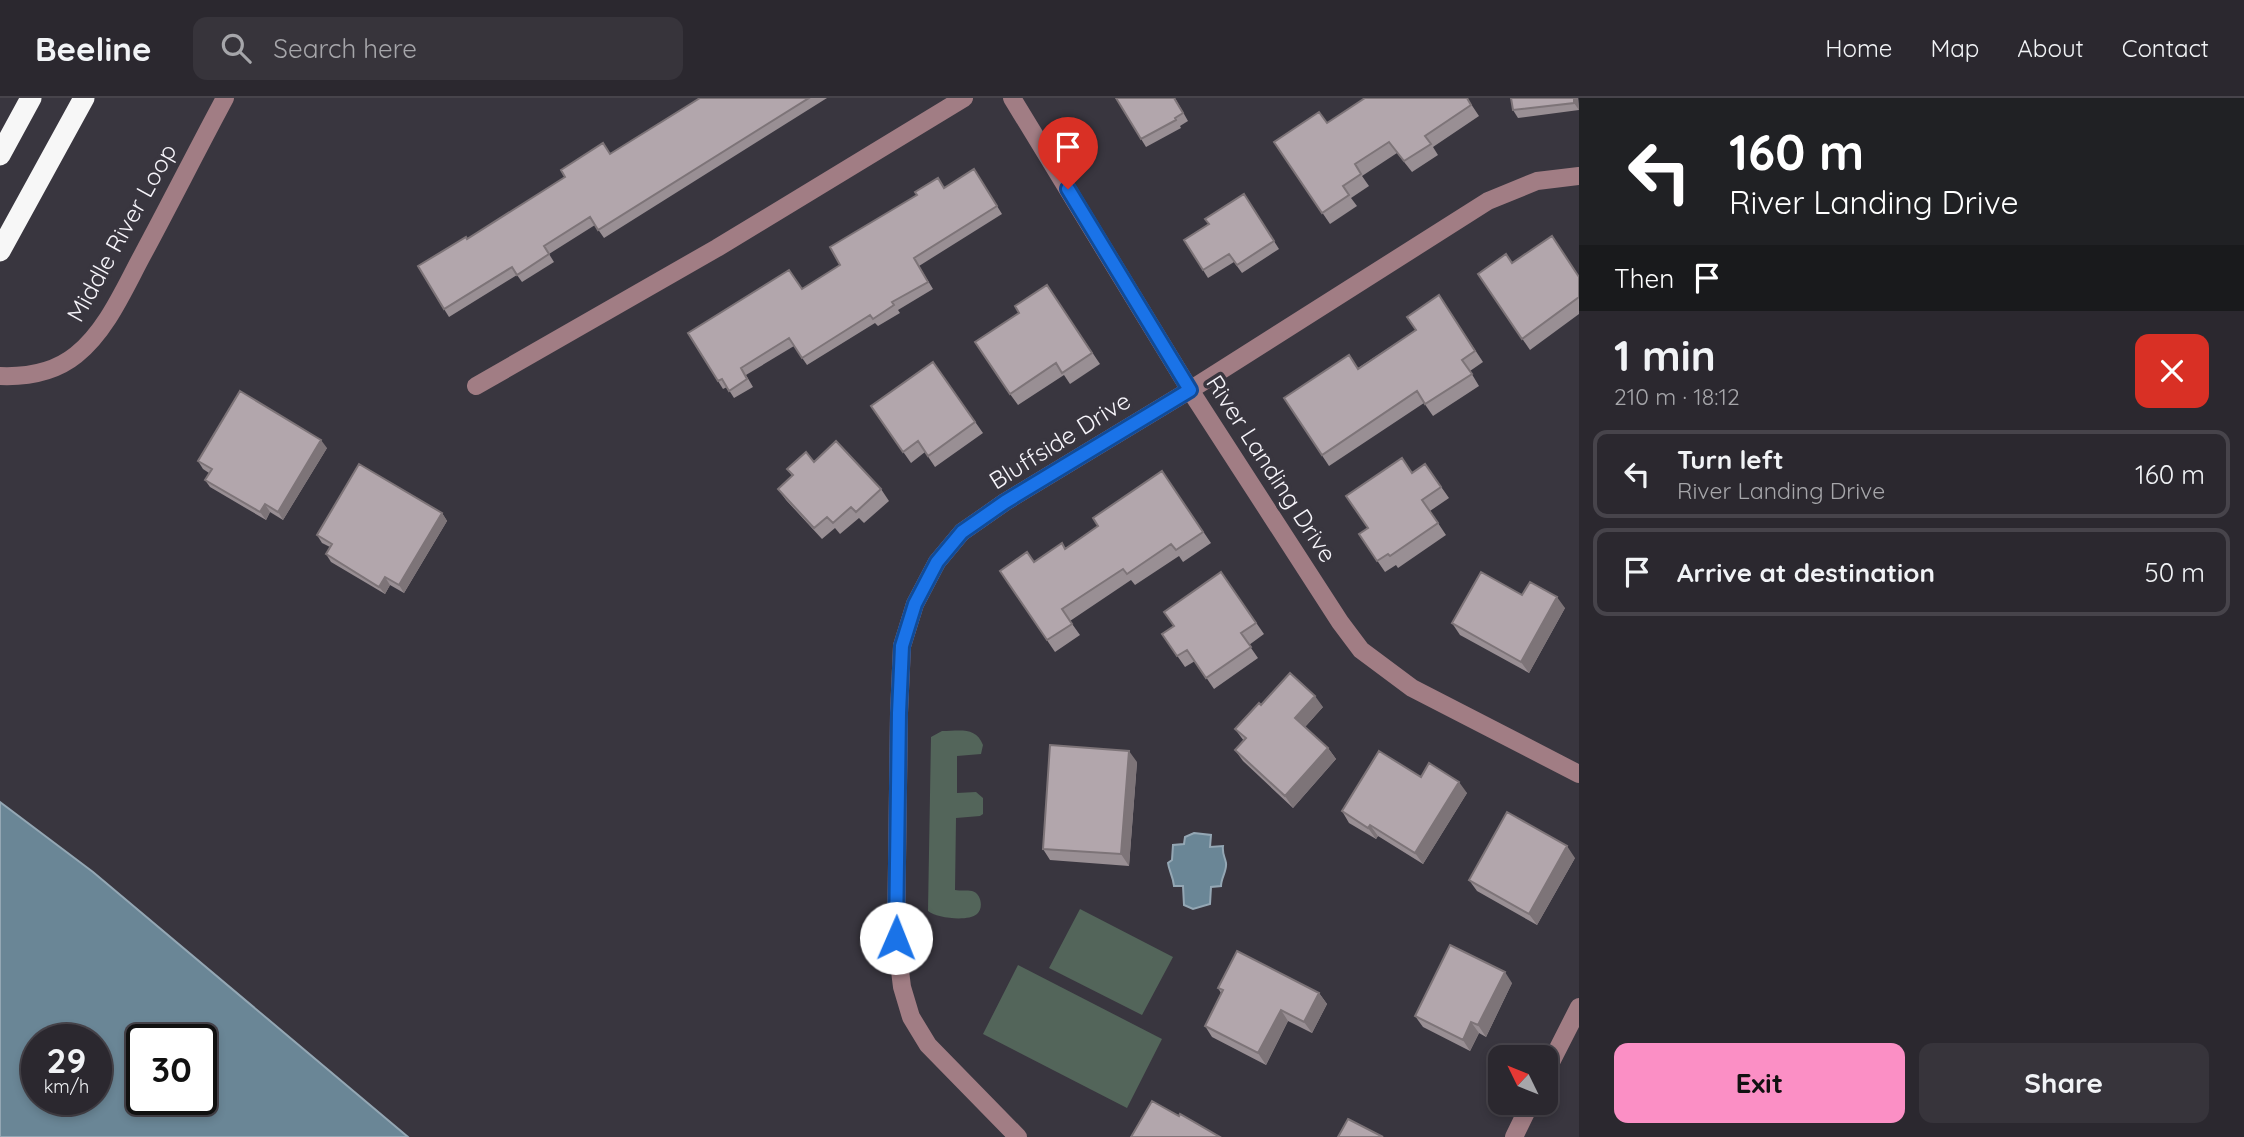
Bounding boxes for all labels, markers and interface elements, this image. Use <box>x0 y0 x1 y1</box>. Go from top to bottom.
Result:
search box <box>193 17 683 80</box>
text: Beeline <box>35 28 151 69</box>
icon: search <box>217 29 255 67</box>
text: Search here <box>273 32 417 65</box>
text: Home <box>1825 33 1892 63</box>
text: Map <box>1930 33 1979 63</box>
text: About <box>2017 33 2084 63</box>
text: Contact <box>2122 33 2209 63</box>
pin <box>1038 117 1098 189</box>
text: 160 m <box>1729 121 1864 182</box>
icon: left <box>1614 126 1705 217</box>
icon: arrive <box>1049 128 1087 166</box>
street label: Middle River Loop <box>60 138 182 327</box>
text: River Landing Drive <box>1729 182 2019 222</box>
icon: arrive <box>1688 259 1726 297</box>
text: Then <box>1614 262 1674 295</box>
text: 1 min <box>1614 329 1716 382</box>
button: close <box>2135 334 2209 408</box>
street label: River Landing Drive <box>1200 369 1344 568</box>
text: 210 m · 18:12 <box>1614 382 1740 411</box>
street label: Bluffside Drive <box>983 385 1136 495</box>
text: Turn left <box>1677 443 1784 476</box>
icon: left <box>1618 455 1656 493</box>
text: 160 m <box>2135 458 2205 491</box>
text: River Landing Drive <box>1677 476 1885 505</box>
icon: arrive <box>1618 553 1656 591</box>
text: Arrive at destination <box>1677 556 1935 589</box>
text: 50 m <box>2145 556 2205 589</box>
position arrow <box>859 901 933 975</box>
speed limit sign: 30 <box>126 1024 217 1115</box>
text: 29 <box>47 1038 86 1082</box>
button: Exit <box>1614 1043 1905 1123</box>
button: Share <box>1919 1043 2209 1123</box>
north arrow <box>1488 1045 1558 1115</box>
map controls <box>1488 1045 1558 1115</box>
text: km/h <box>44 1075 89 1098</box>

